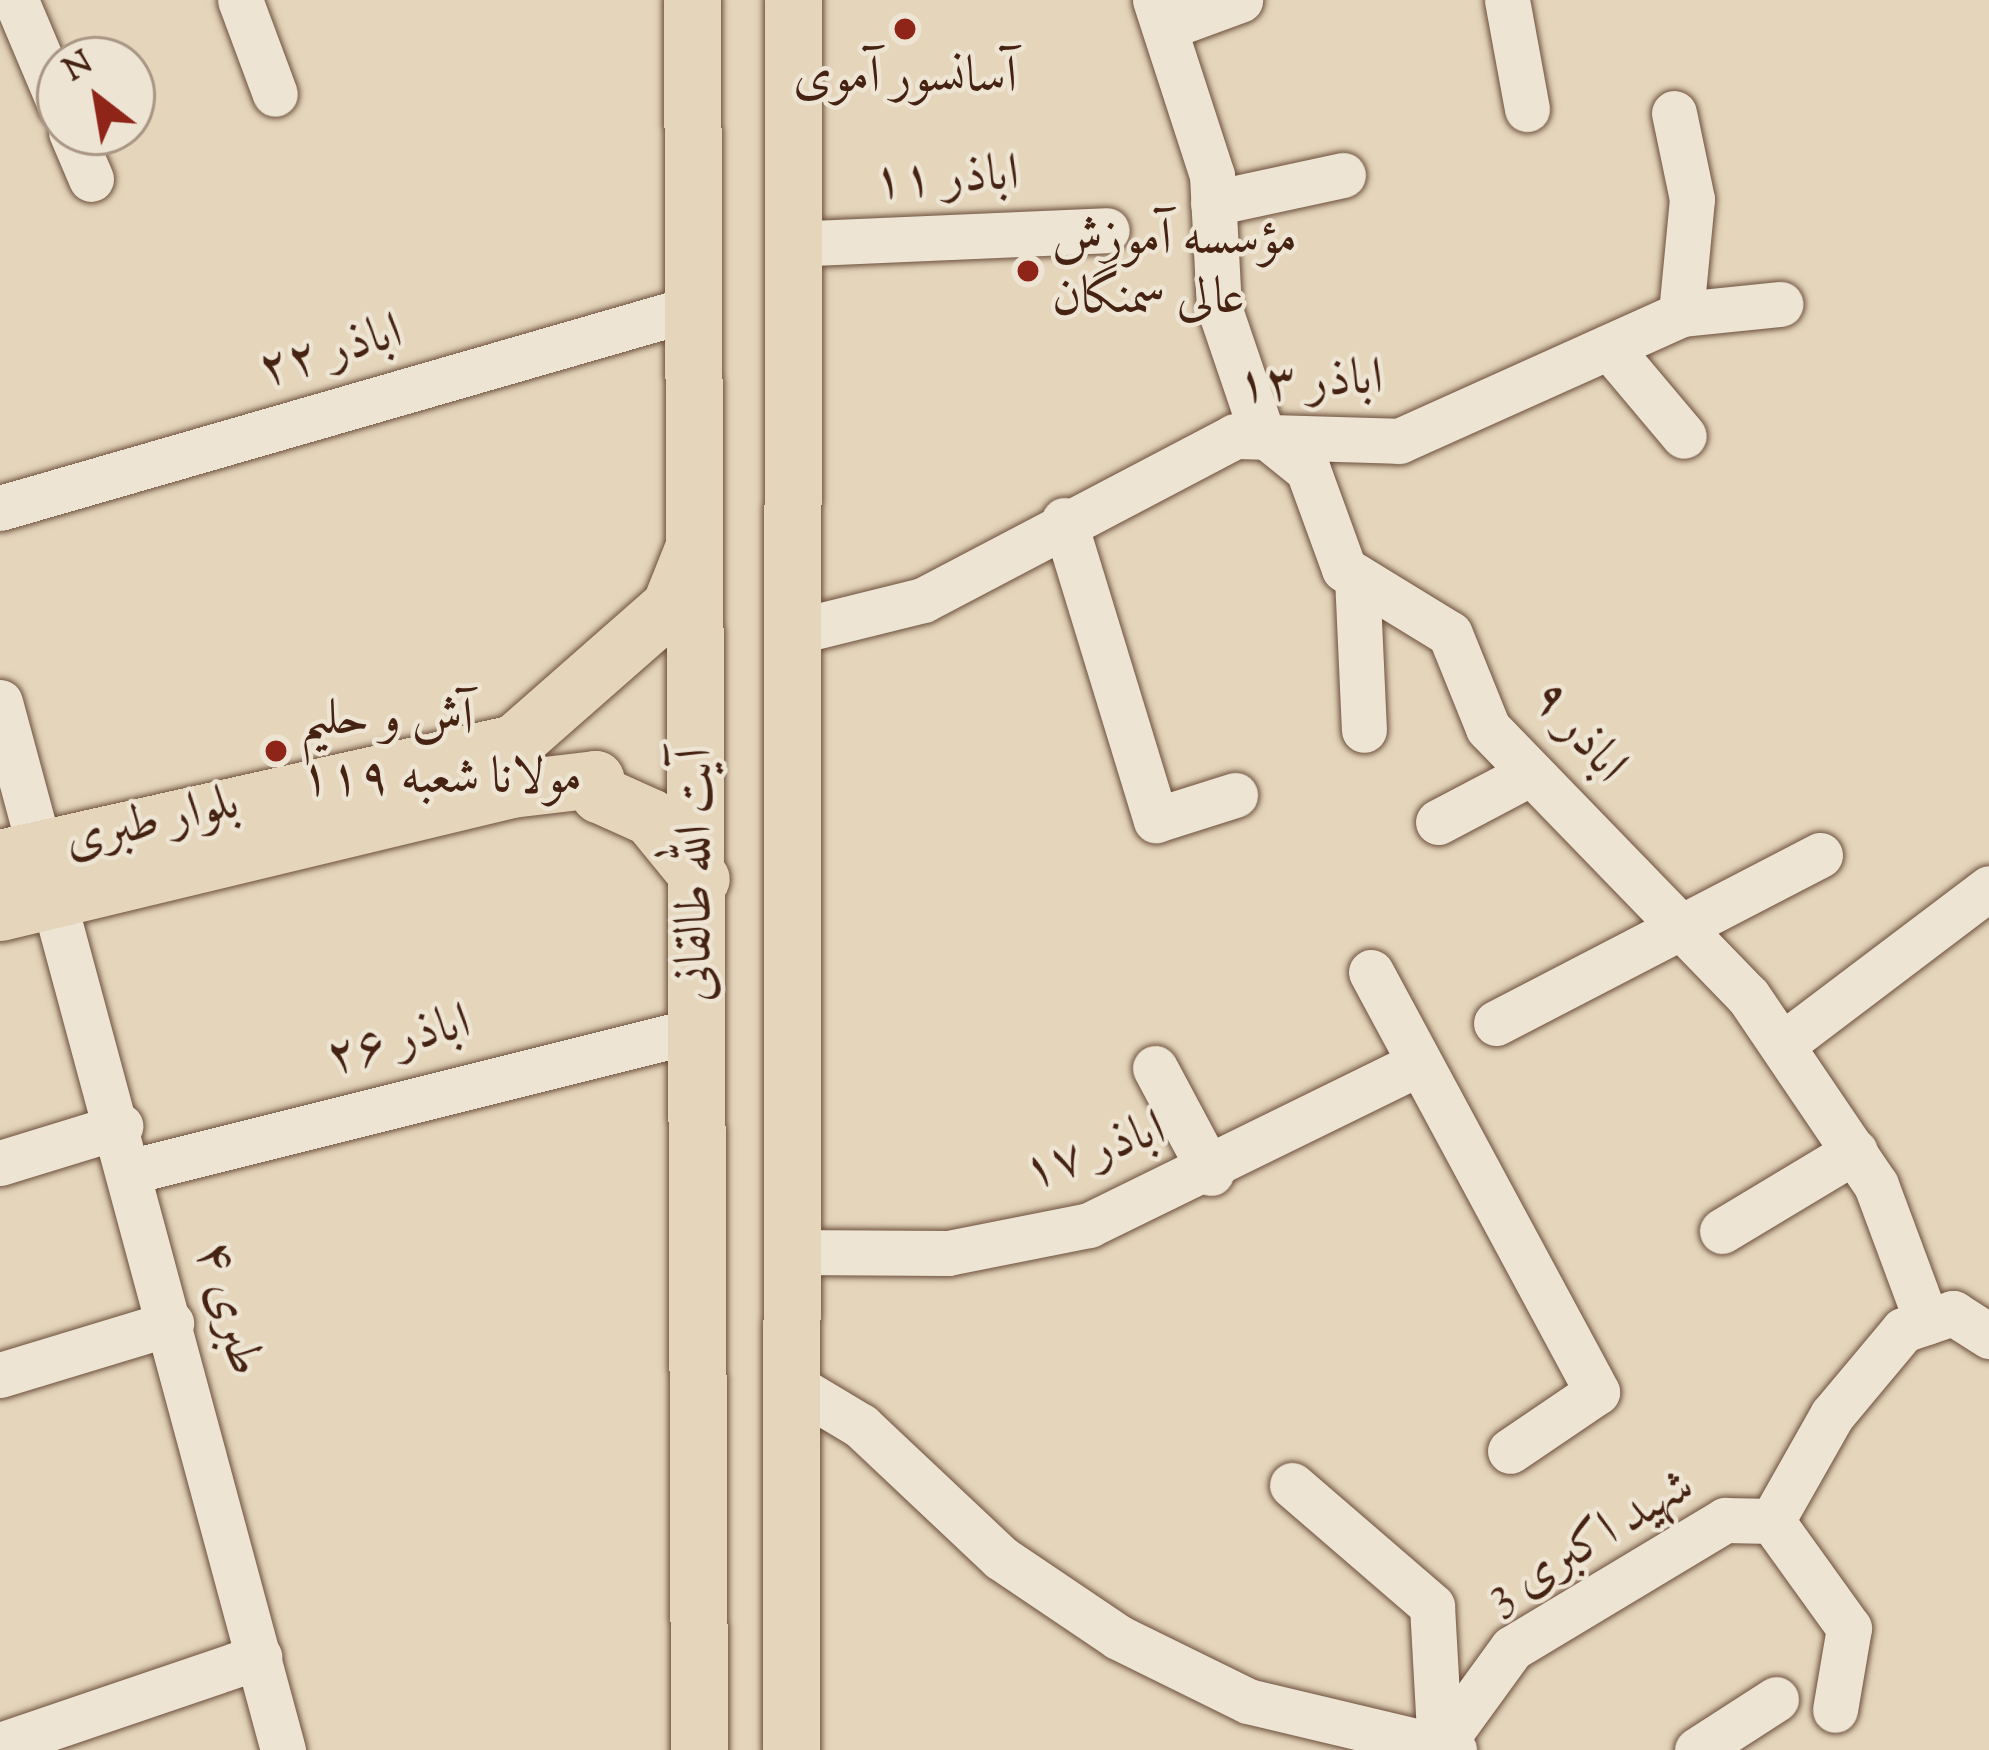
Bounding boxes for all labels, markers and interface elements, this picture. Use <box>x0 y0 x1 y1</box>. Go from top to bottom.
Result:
marker: آسانسور آموی <box>892 16 918 42</box>
north arrow <box>36 36 156 156</box>
text: N <box>55 40 103 95</box>
place label: آسانسور آموی <box>793 48 1017 110</box>
street label: اباذر ۱۱ <box>871 146 1021 214</box>
place label: مؤسسه آموزش عالی سمنگان <box>1052 211 1297 331</box>
marker: مؤسسه آموزش عالی سمنگان <box>1015 258 1041 284</box>
street label: اباذر ۲۲ <box>252 303 410 403</box>
street label: اباذر ۱۳ <box>1235 350 1385 418</box>
street label: اباذر ۹ <box>1516 669 1638 797</box>
place label: آش و حلیم مولانا شعبه ۱۱۹ <box>300 691 582 811</box>
marker: آش و حلیم مولانا شعبه ۱۱۹ <box>263 738 289 764</box>
street label: آیت الله طالقانی <box>667 748 729 1002</box>
street label: بلوار طبری <box>59 774 245 874</box>
street label: اباذر ۲۶ <box>320 994 478 1090</box>
street label: اباذر ۱۷ <box>1016 1100 1174 1206</box>
street label: طبری ۴ <box>180 1235 274 1383</box>
street label: شهید اکبری 3 <box>1476 1457 1706 1629</box>

